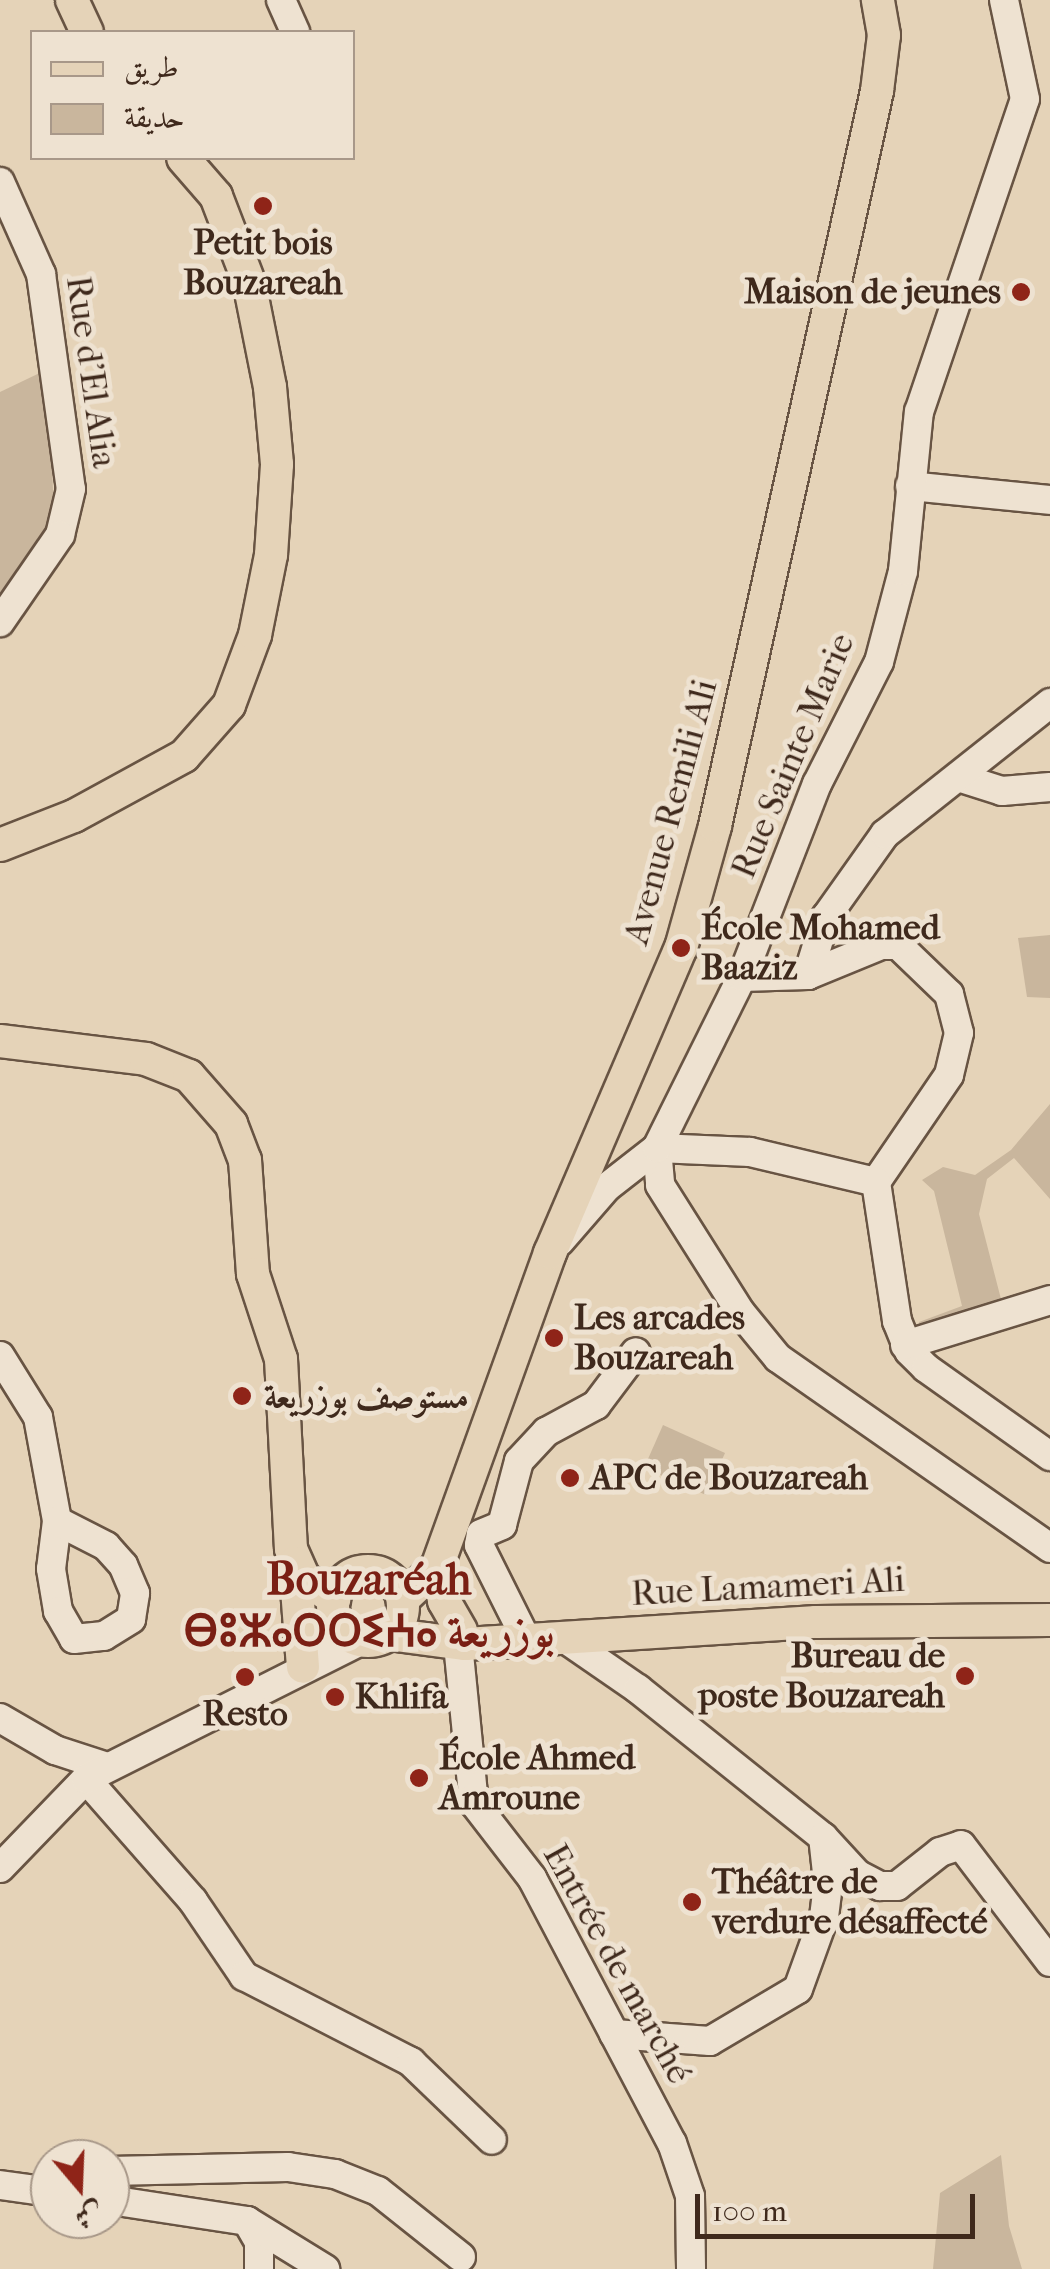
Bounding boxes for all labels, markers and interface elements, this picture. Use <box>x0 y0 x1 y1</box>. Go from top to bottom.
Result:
legend <box>30 30 355 160</box>
text: طريق <box>124 50 179 85</box>
text: حديقة <box>124 100 185 135</box>
marker: Petit bois Bouzareah <box>252 195 274 217</box>
place label: Petit bois Bouzareah <box>183 222 343 304</box>
place label: Maison de jeunes <box>744 271 1001 313</box>
street label: Rue d'El Alia <box>57 273 125 471</box>
marker: Maison de jeunes <box>1010 281 1032 303</box>
street label: Rue Sainte Marie <box>723 627 863 885</box>
street label: Avenue Remili Ali <box>615 675 727 949</box>
place label: École Mohamed Baaziz <box>701 907 940 989</box>
marker: École Mohamed Baaziz <box>670 937 692 959</box>
place label: Les arcades Bouzareah <box>574 1297 745 1379</box>
marker: Les arcades Bouzareah <box>543 1327 565 1349</box>
place label: مستوصف بوزريعة <box>264 1375 469 1417</box>
marker: مستوصف بوزريعة <box>229 1383 255 1409</box>
place label: APC de Bouzareah <box>590 1457 868 1499</box>
marker: APC de Bouzareah <box>559 1467 581 1489</box>
district label: Bouzaréah ⴱⵓⵣⴰⵔⵔⵉⵄⴰ بوزريعة <box>183 1553 555 1659</box>
street label: Rue Lamameri Ali <box>630 1559 906 1615</box>
place label: Bureau de poste Bouzareah <box>699 1635 945 1717</box>
marker: Bureau de poste Bouzareah <box>954 1665 976 1687</box>
marker: Resto <box>234 1666 256 1688</box>
place label: Khlifa <box>355 1676 448 1718</box>
marker: Khlifa <box>324 1686 346 1708</box>
place label: Resto <box>202 1693 288 1735</box>
place label: École Ahmed Amroune <box>439 1737 635 1819</box>
marker: École Ahmed Amroune <box>408 1767 430 1789</box>
street label: Entrée de marché <box>534 1837 700 2091</box>
place label: Théâtre de verdure désaffecté <box>712 1861 988 1943</box>
marker: Théâtre de verdure désaffecté <box>681 1891 703 1913</box>
north arrow <box>30 2139 130 2239</box>
scale bar <box>700 2174 980 2236</box>
text: 100 m <box>712 2194 787 2229</box>
text: ش <box>71 2196 108 2236</box>

